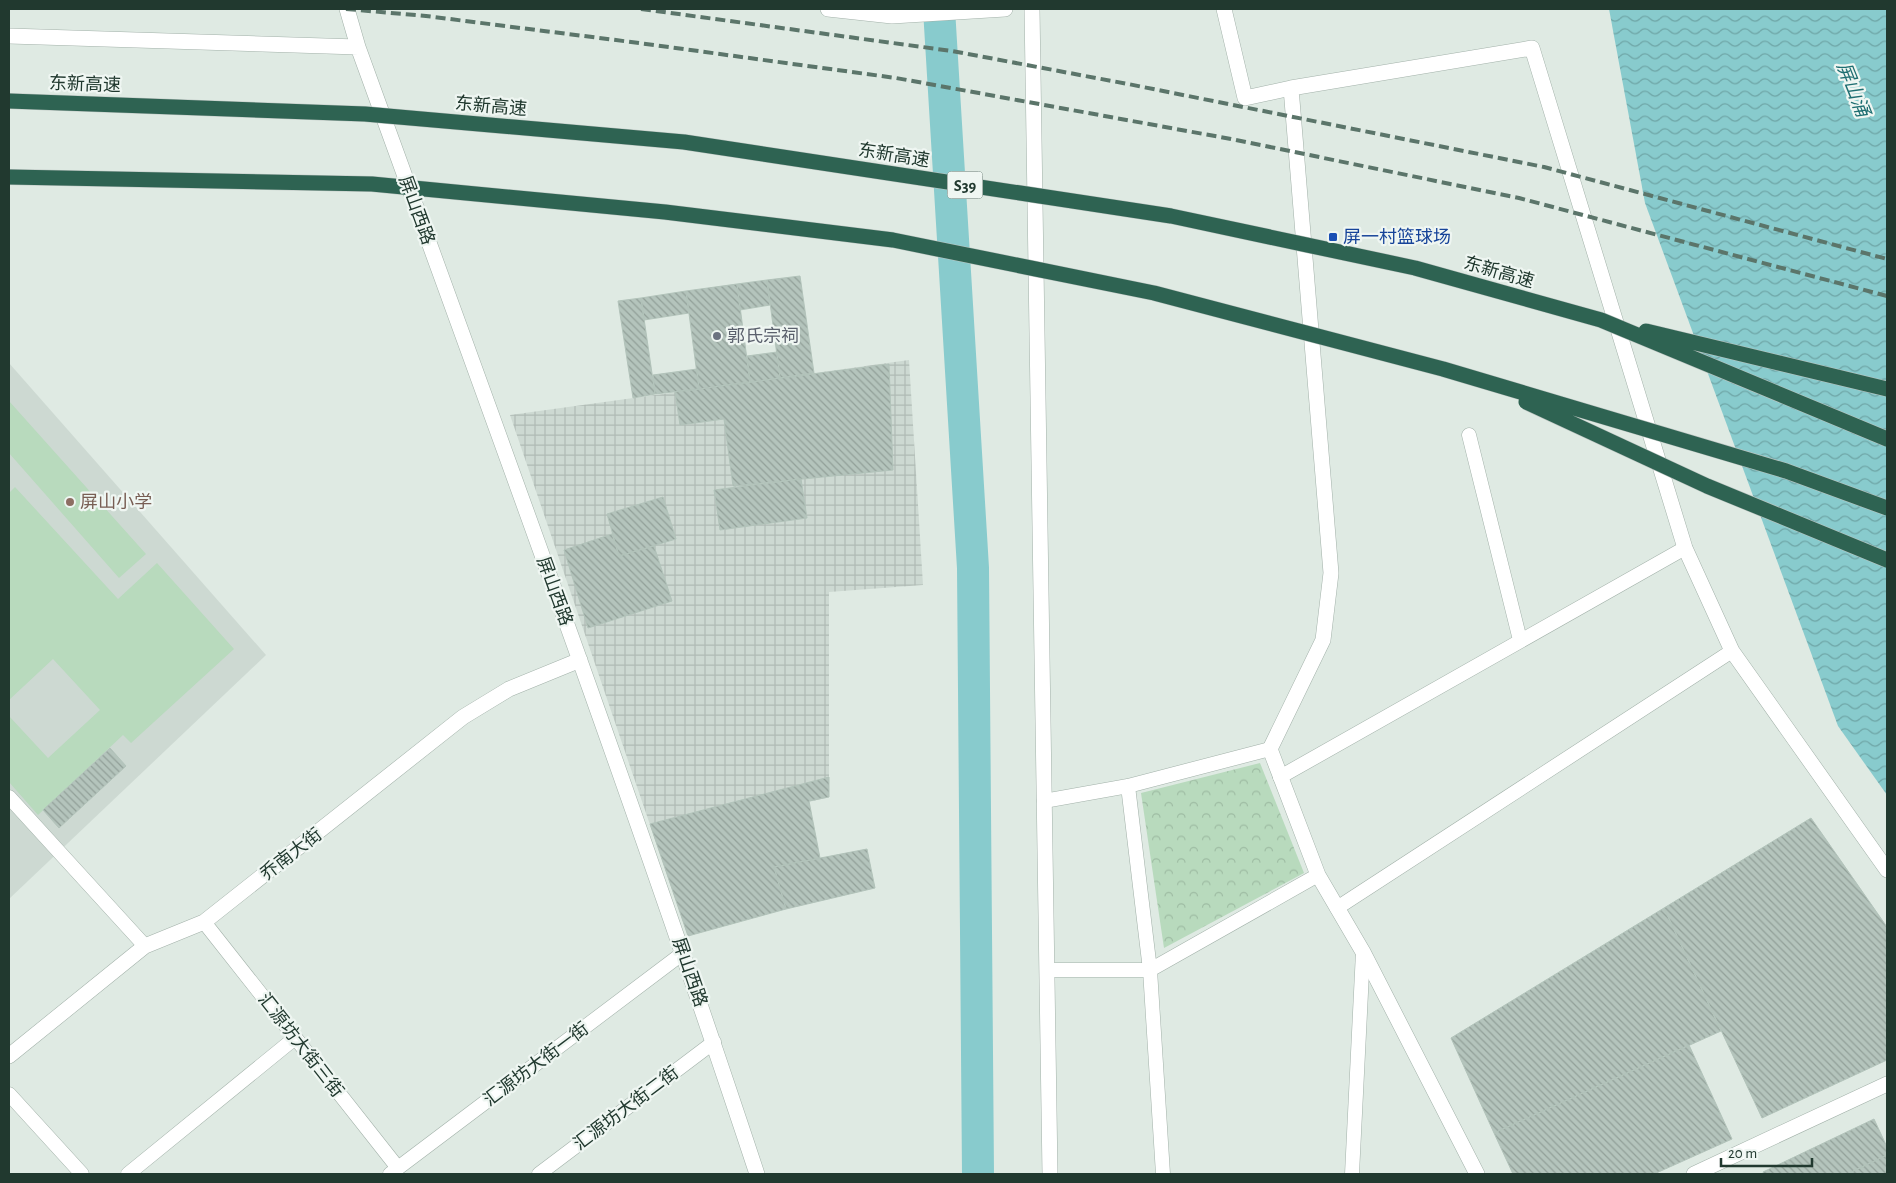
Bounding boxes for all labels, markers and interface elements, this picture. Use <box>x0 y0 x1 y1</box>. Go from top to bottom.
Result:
water label: 屏山涌 <box>1833 59 1874 121</box>
street label: 东新高速 <box>49 73 121 95</box>
street label: 东新高速 <box>454 93 528 119</box>
street label: 东新高速 <box>857 139 931 171</box>
road number: S39 <box>948 172 982 198</box>
street label: 屏山西路 <box>395 173 439 247</box>
place label: 屏一村篮球场 <box>1343 227 1451 247</box>
marker: 屏一村篮球场 <box>1327 231 1339 243</box>
street label: 东新高速 <box>1462 252 1536 292</box>
place label: 郭氏宗祠 <box>727 326 799 346</box>
marker: 郭氏宗祠 <box>711 330 723 342</box>
place label: 屏山小学 <box>80 492 152 512</box>
marker: 屏山小学 <box>64 496 76 508</box>
street label: 屏山西路 <box>533 554 577 628</box>
street label: 乔南大街 <box>256 824 326 884</box>
street label: 屏山西路 <box>669 935 711 1009</box>
street label: 汇源坊大街三街 <box>254 989 348 1101</box>
street label: 汇源坊大街一街 <box>480 1018 592 1110</box>
street label: 汇源坊大街二街 <box>570 1062 682 1154</box>
scale bar <box>1721 1136 1812 1168</box>
text: 20 m <box>1728 1146 1757 1161</box>

